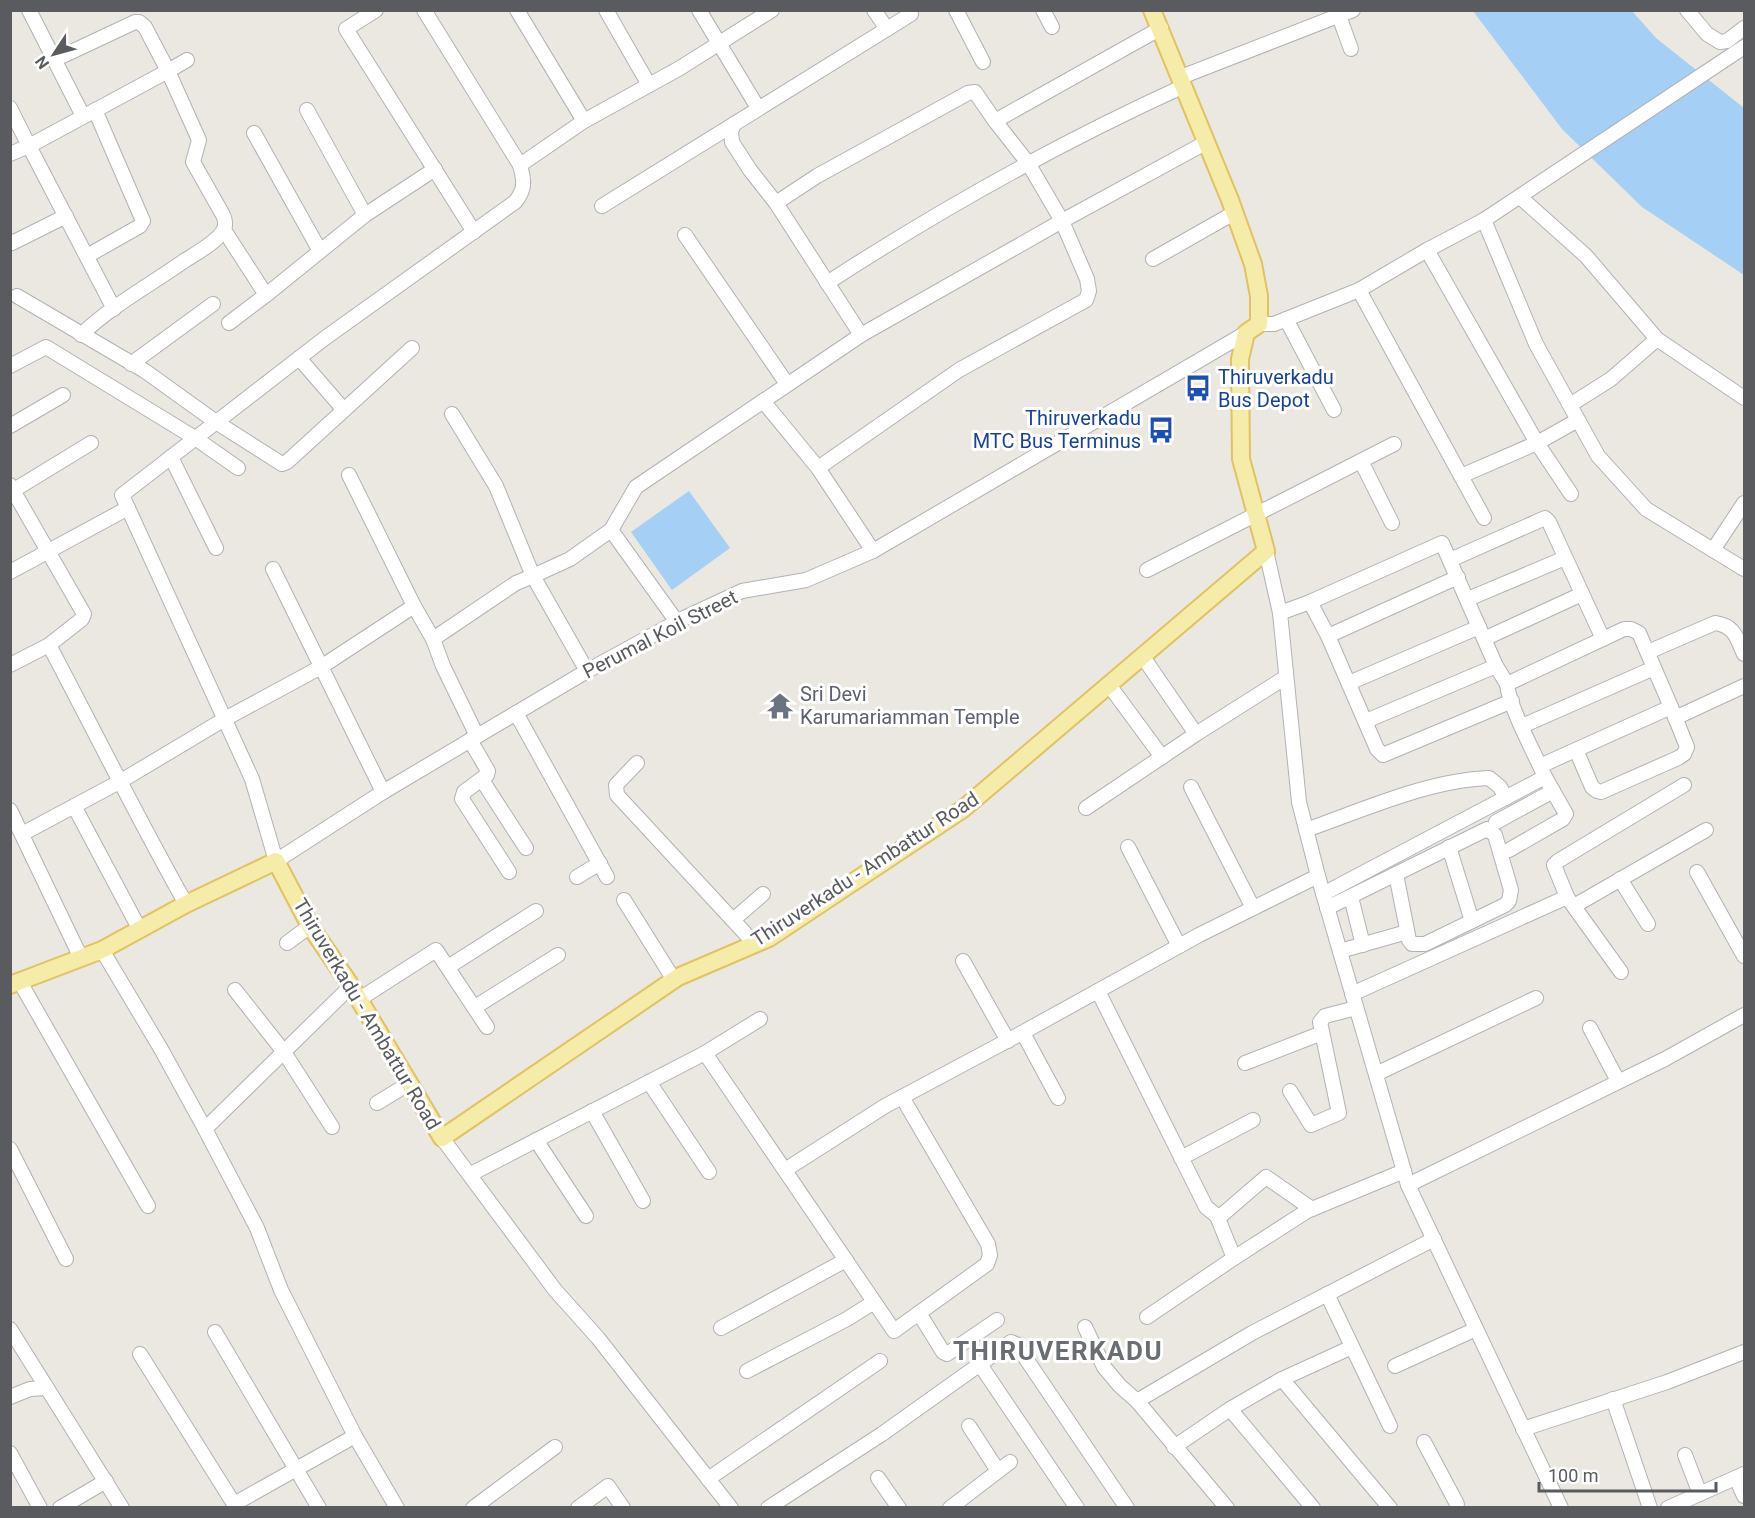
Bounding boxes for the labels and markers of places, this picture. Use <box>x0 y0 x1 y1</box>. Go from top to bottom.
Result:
place label: Thiruverkadu Bus Depot <box>1218 365 1334 412</box>
bus stop icon: Thiruverkadu Bus Depot <box>1183 373 1213 403</box>
place label: Thiruverkadu MTC Bus Terminus <box>973 406 1141 453</box>
bus stop icon: Thiruverkadu MTC Bus Terminus <box>1146 415 1176 445</box>
place label: Sri Devi Karumariamman Temple <box>800 682 1020 729</box>
temple icon: Sri Devi Karumariamman Temple <box>765 691 795 721</box>

